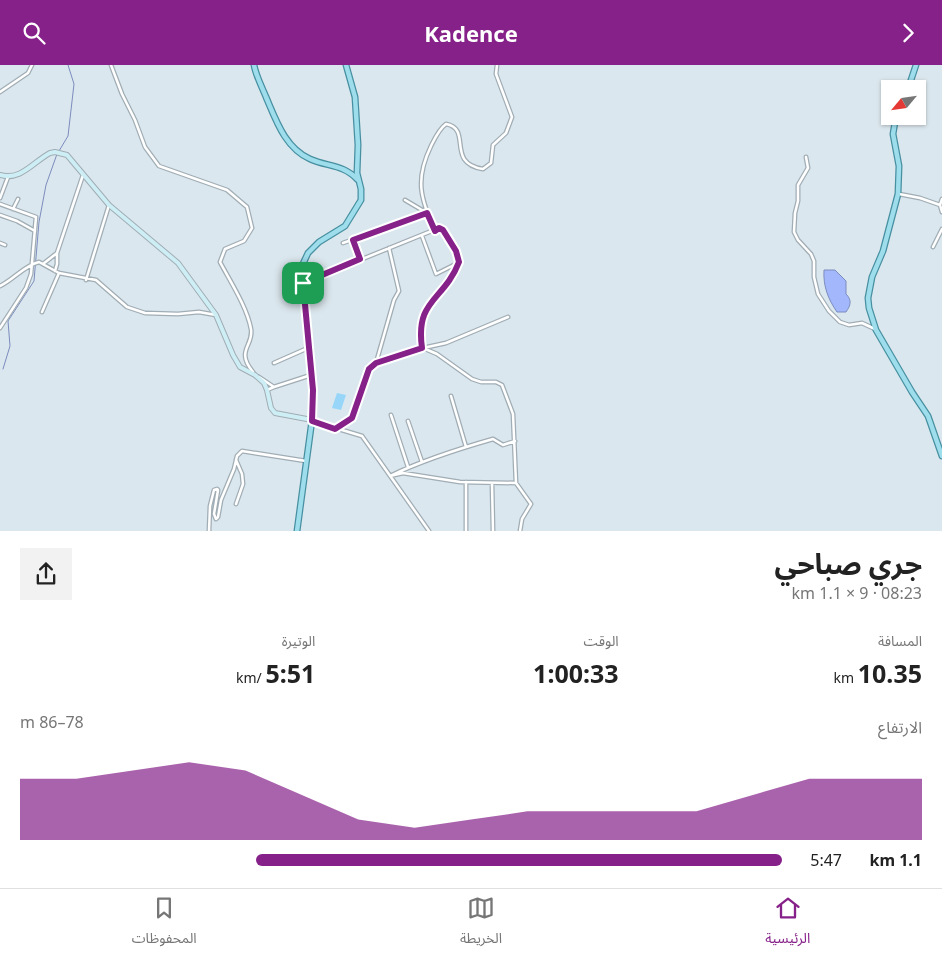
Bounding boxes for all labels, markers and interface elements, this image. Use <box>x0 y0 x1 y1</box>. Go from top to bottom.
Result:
text: Kadence <box>424 18 518 48</box>
icon: search <box>20 19 48 47</box>
icon: forward <box>894 19 922 47</box>
north arrow <box>881 80 926 125</box>
map controls <box>881 80 926 125</box>
pin <box>282 262 324 304</box>
icon: arrive <box>289 269 317 297</box>
text: جري صباحي <box>775 544 922 582</box>
button: share <box>20 548 72 600</box>
text: 08:23 · 9 × 1.1 km <box>792 582 922 604</box>
text: الوتيرة <box>282 631 315 650</box>
text: الوقت <box>584 631 619 650</box>
text: المسافة <box>878 631 922 650</box>
text: 5:51 <box>265 656 315 690</box>
text: 1:00:33 <box>533 656 619 690</box>
text: 10.35 <box>858 656 922 690</box>
text: /km <box>236 668 265 687</box>
text: km <box>834 668 858 687</box>
text: 78–86 m <box>20 711 84 733</box>
text: الارتفاع <box>878 716 922 738</box>
text: 5:47 <box>810 849 842 871</box>
text: 1.1 km <box>869 849 922 871</box>
tab: المحفوظات <box>132 894 197 953</box>
tab: الخريطة <box>460 894 502 953</box>
tab: الرئيسية <box>765 894 810 953</box>

